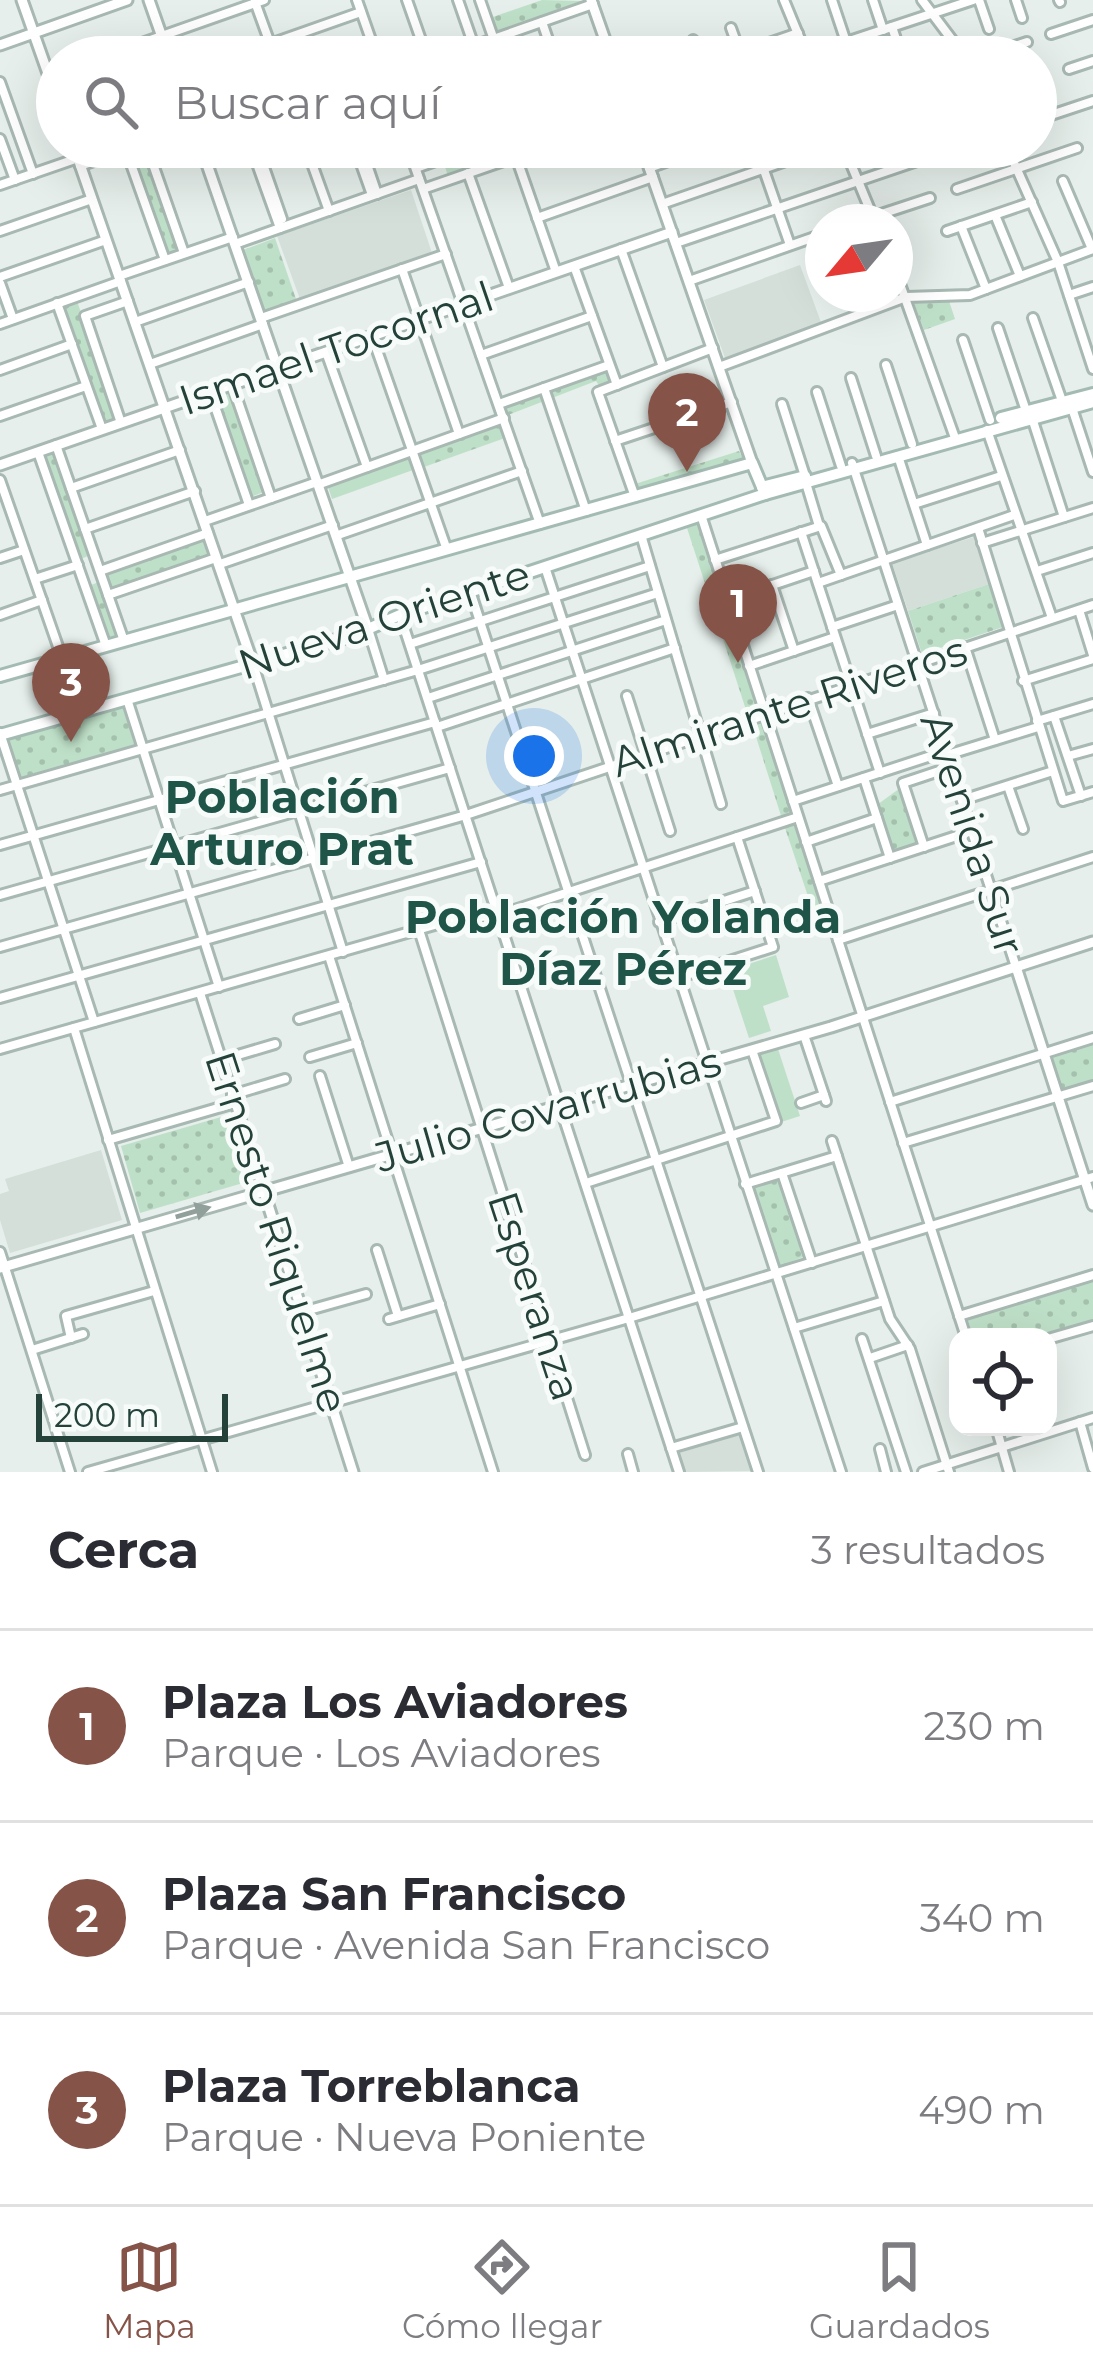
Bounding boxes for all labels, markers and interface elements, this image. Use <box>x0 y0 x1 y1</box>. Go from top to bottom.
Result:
search box <box>36 36 1057 168</box>
icon: search <box>78 69 144 135</box>
text: Buscar aquí <box>174 75 441 130</box>
north arrow <box>805 204 913 312</box>
street label: Ismael Tocornal <box>172 270 500 426</box>
pin: 2 <box>648 373 726 472</box>
street label: Nueva Oriente <box>232 547 536 691</box>
pin: 1 <box>699 564 777 663</box>
street label: Almirante Riveros <box>605 624 973 788</box>
pin: 3 <box>32 643 110 742</box>
street label: Avenida Sur <box>909 706 1037 962</box>
your location <box>504 726 564 786</box>
district label: Población Arturo Prat <box>149 769 414 876</box>
district label: Población Yolanda Díaz Pérez <box>405 889 841 996</box>
street label: Julio Covarrubias <box>368 1035 727 1183</box>
street label: Ernesto Riquelme <box>194 1044 360 1420</box>
street label: Esperanza <box>477 1185 593 1407</box>
one-way arrow <box>175 1201 212 1220</box>
map controls <box>949 1328 1057 1436</box>
button: locate <box>949 1328 1057 1436</box>
scale bar <box>36 1388 228 1441</box>
text: 200 m <box>54 1395 160 1435</box>
text: Cerca <box>48 1519 199 1581</box>
text: 3 resultados <box>811 1526 1045 1574</box>
text: Plaza Los Aviadores <box>162 1674 628 1729</box>
text: 1 <box>79 1702 95 1750</box>
text: 230 m <box>923 1702 1045 1750</box>
text: Parque · Los Aviadores <box>162 1729 601 1777</box>
text: Plaza San Francisco <box>162 1866 626 1921</box>
text: 2 <box>75 1894 99 1942</box>
text: 340 m <box>920 1894 1045 1942</box>
text: Parque · Avenida San Francisco <box>162 1921 770 1969</box>
text: Plaza Torreblanca <box>162 2058 581 2113</box>
text: 3 <box>75 2086 99 2134</box>
text: 490 m <box>918 2086 1045 2134</box>
text: Parque · Nueva Poniente <box>162 2113 646 2161</box>
tab: Mapa <box>103 2234 196 2346</box>
tab: Cómo llegar <box>402 2234 603 2346</box>
tab: Guardados <box>809 2234 990 2346</box>

